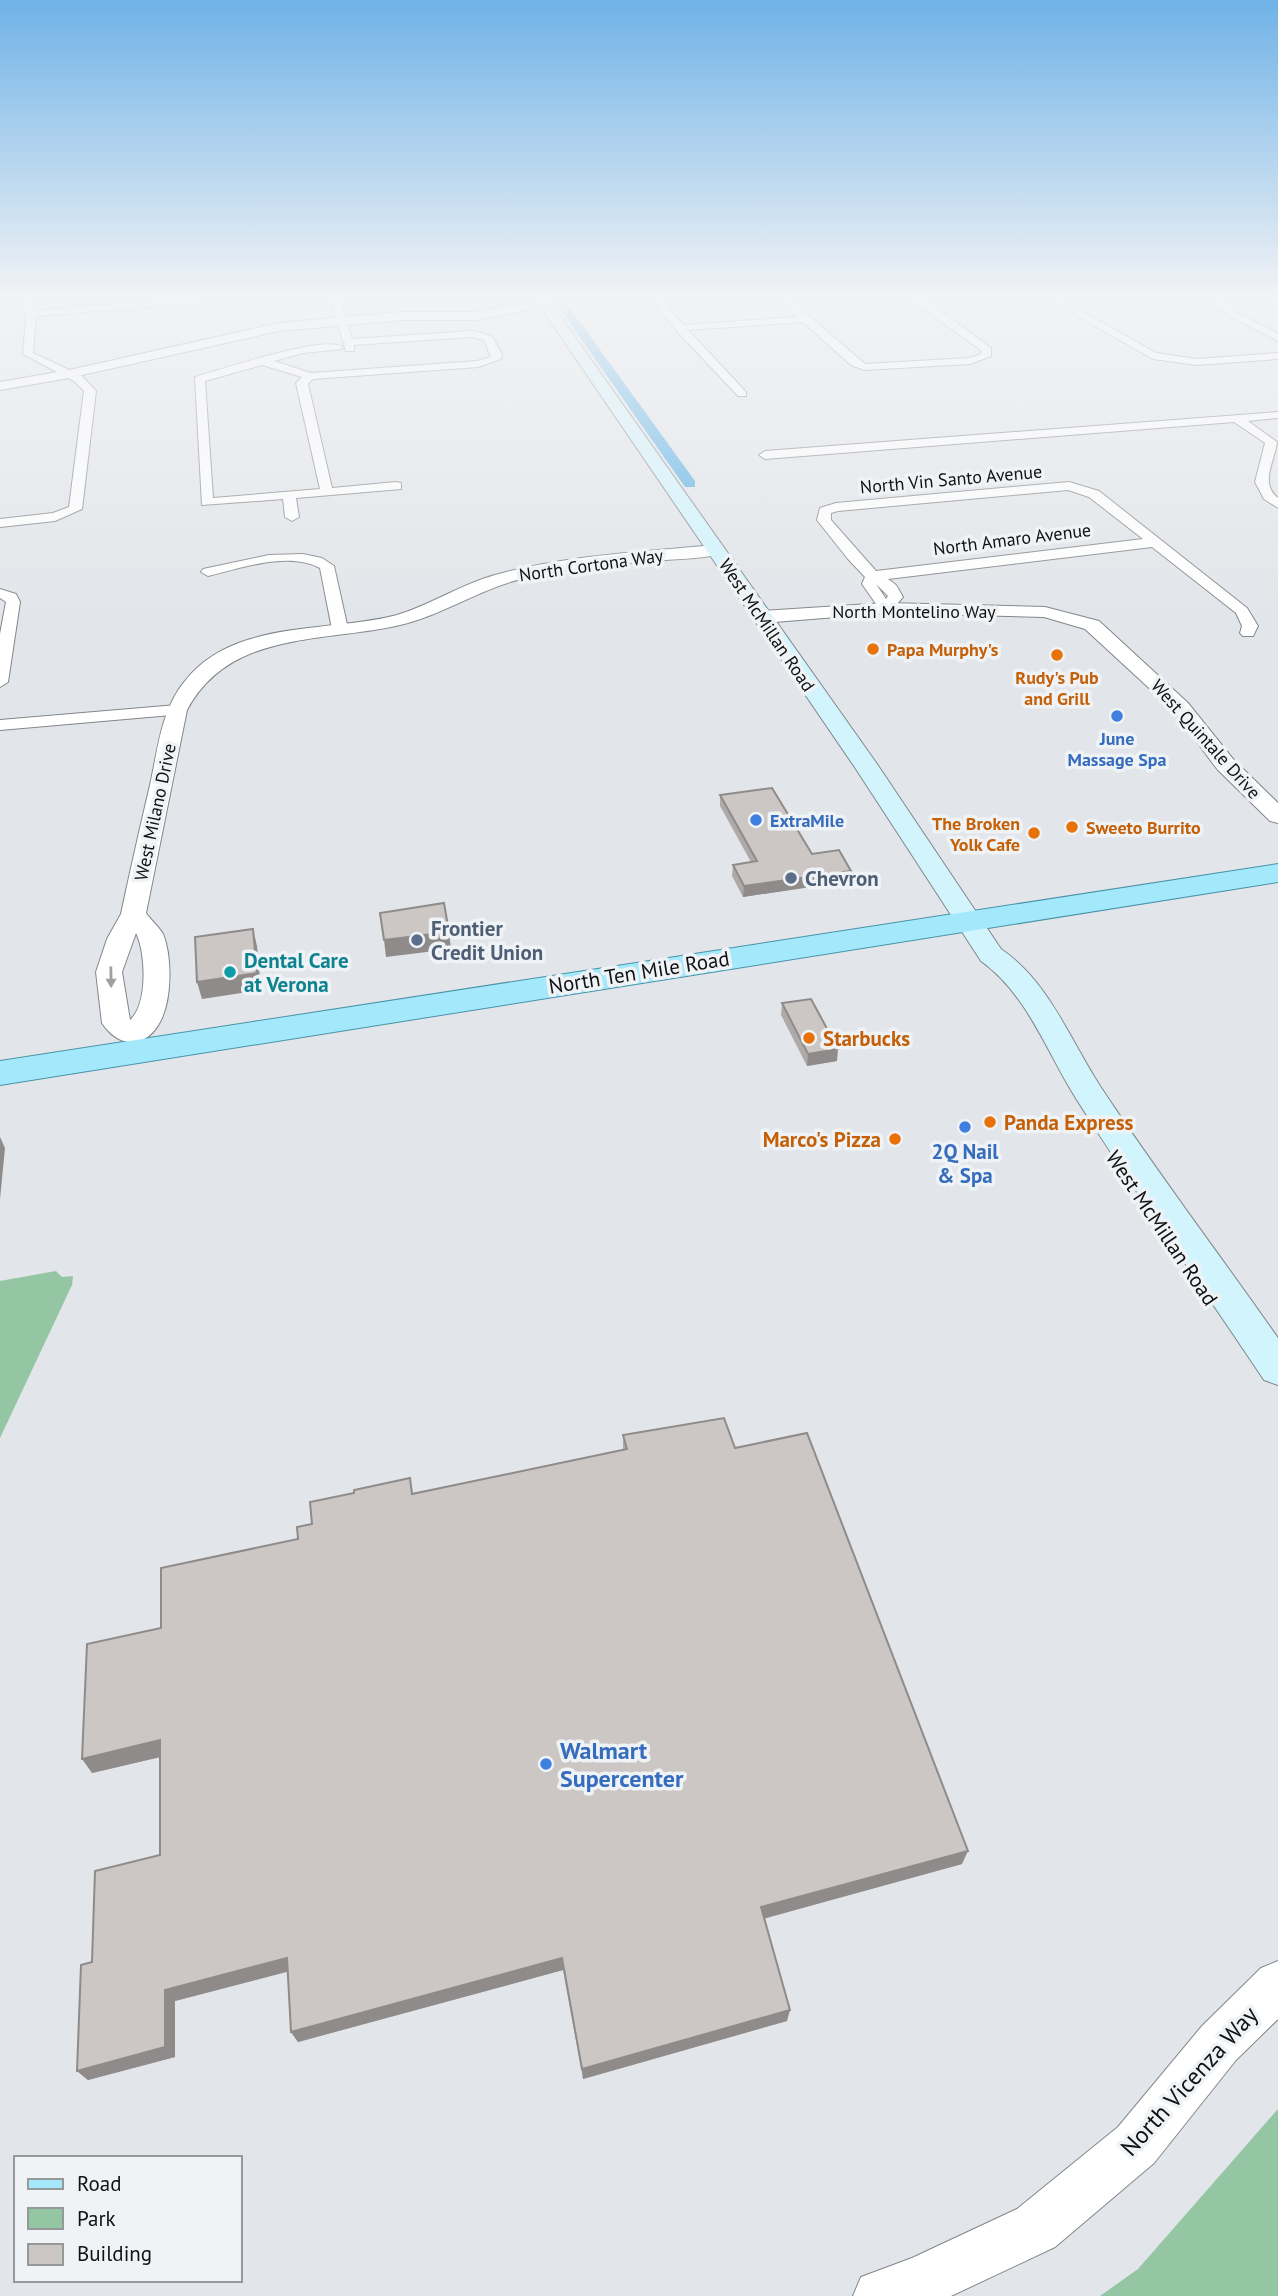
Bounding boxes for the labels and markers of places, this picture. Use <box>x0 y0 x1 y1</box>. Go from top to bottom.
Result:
place label: Papa Murphy's <box>887 638 999 661</box>
marker: Papa Murphy's <box>865 641 881 657</box>
marker: Rudy's Pub and Grill <box>1049 647 1065 663</box>
place label: Rudy's Pub and Grill <box>1015 666 1099 710</box>
marker: June Massage Spa <box>1109 708 1125 724</box>
place label: June Massage Spa <box>1068 727 1167 771</box>
place label: ExtraMile <box>770 809 844 832</box>
marker: ExtraMile <box>748 812 764 828</box>
place label: The Broken Yolk Cafe <box>932 812 1020 856</box>
place label: Sweeto Burrito <box>1086 816 1201 839</box>
marker: Sweeto Burrito <box>1064 819 1080 835</box>
marker: The Broken Yolk Cafe <box>1026 825 1042 841</box>
place label: Chevron <box>805 865 879 892</box>
marker: Chevron <box>783 870 799 886</box>
place label: Frontier Credit Union <box>431 915 543 966</box>
marker: Frontier Credit Union <box>409 932 425 948</box>
place label: Dental Care at Verona <box>244 947 349 998</box>
marker: Dental Care at Verona <box>222 964 238 980</box>
place label: Starbucks <box>823 1025 910 1052</box>
marker: Starbucks <box>801 1030 817 1046</box>
place label: Panda Express <box>1004 1109 1134 1136</box>
marker: Panda Express <box>982 1114 998 1130</box>
marker: 2Q Nail & Spa <box>957 1119 973 1135</box>
place label: Marco's Pizza <box>763 1126 881 1153</box>
marker: Marco's Pizza <box>887 1131 903 1147</box>
place label: 2Q Nail & Spa <box>931 1138 999 1189</box>
place label: Walmart Supercenter <box>560 1735 684 1794</box>
marker: Walmart Supercenter <box>538 1756 554 1772</box>

